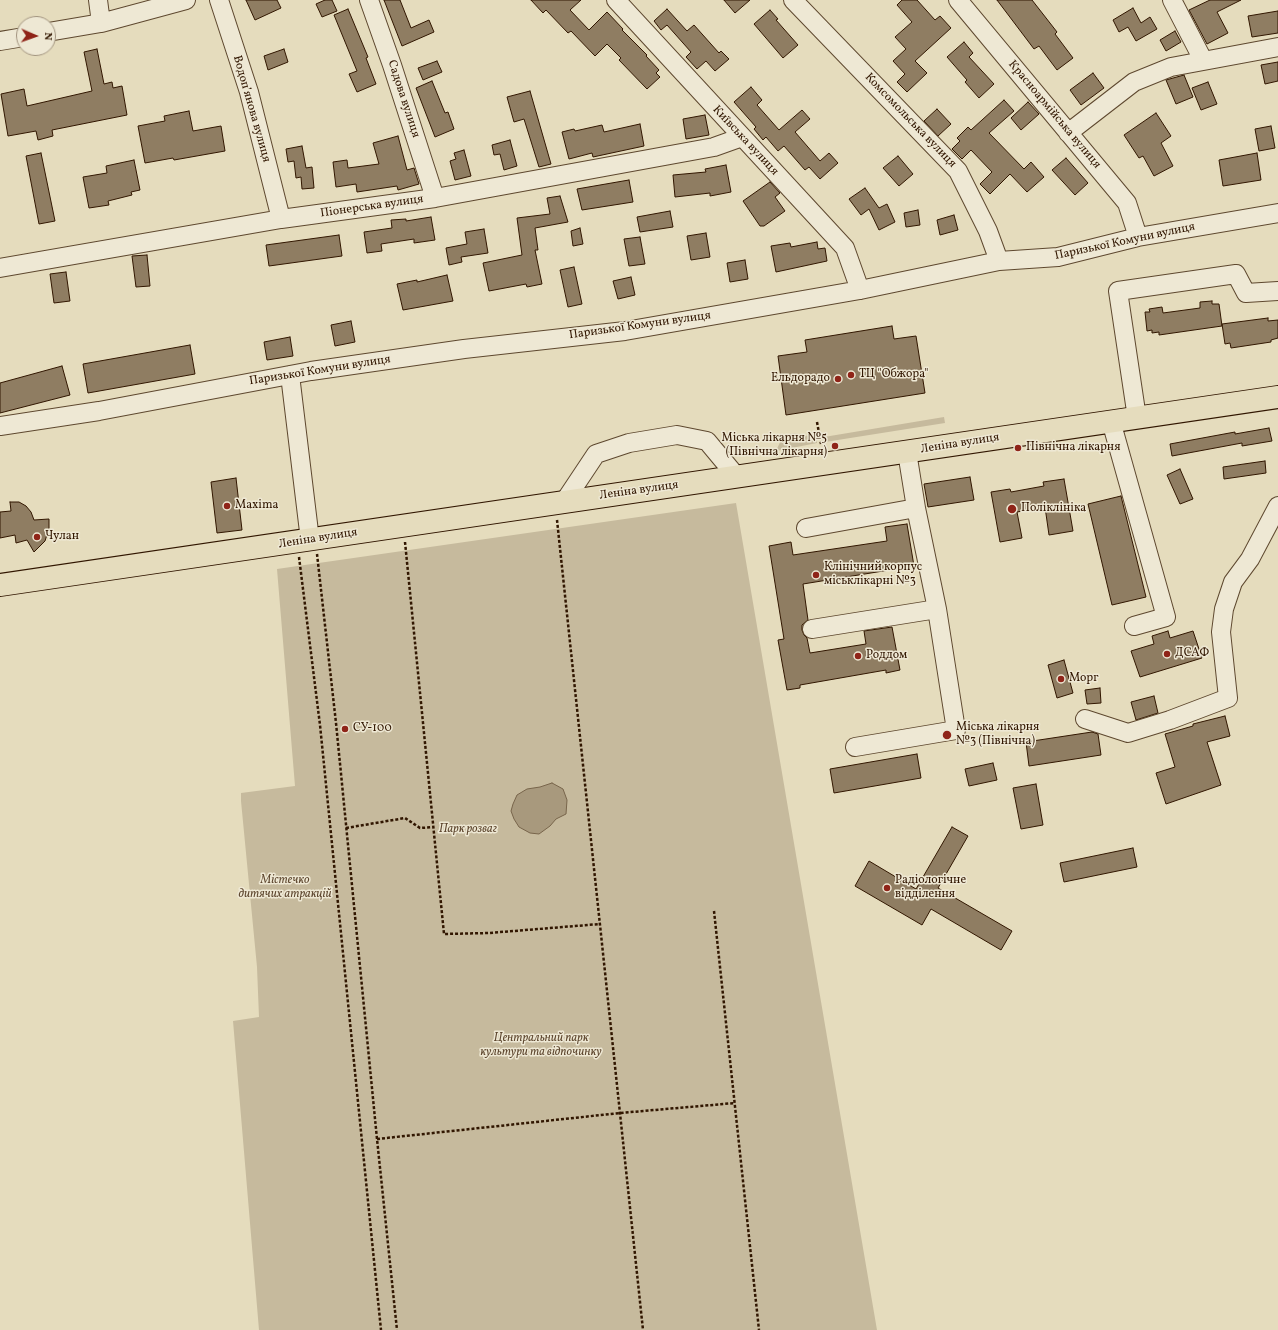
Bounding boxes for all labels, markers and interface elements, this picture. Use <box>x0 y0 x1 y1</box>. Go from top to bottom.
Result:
north arrow <box>16 16 56 56</box>
text: N <box>40 32 55 41</box>
street label: Водоп’янова вулиця <box>229 54 273 164</box>
street label: Садова вулиця <box>384 58 422 140</box>
street label: Красноармійська вулиця <box>1005 58 1103 172</box>
street label: Комсомольська вулиця <box>861 71 959 171</box>
street label: Київська вулиця <box>709 103 781 179</box>
street label: Піонерська вулиця <box>319 193 425 221</box>
street label: Паризької Комуни вулиця <box>1054 220 1196 264</box>
street label: Паризької Комуни вулиця <box>568 309 712 343</box>
street label: Паризької Комуни вулиця <box>248 353 392 389</box>
place label: ТЦ "Обжора" <box>859 368 928 382</box>
marker: ТЦ "Обжора" <box>846 370 856 380</box>
place label: Ельдорадо <box>771 372 830 386</box>
marker: Ельдорадо <box>833 374 843 384</box>
street label: Леніна вулиця <box>920 431 1000 457</box>
place label: Міська лікарня №5 (Північна лікарня) <box>721 432 827 460</box>
marker: Міська лікарня №5 (Північна лікарня) <box>830 441 840 451</box>
place label: Північна лікарня <box>1026 441 1120 455</box>
marker: Північна лікарня <box>1013 443 1023 453</box>
street label: Леніна вулиця <box>599 478 679 504</box>
place label: Maxima <box>235 499 278 513</box>
marker: Maxima <box>222 501 232 511</box>
place label: Поліклініка <box>1021 502 1086 516</box>
marker: Поліклініка <box>1006 503 1018 515</box>
street label: Леніна вулиця <box>278 526 358 552</box>
place label: Чулан <box>45 530 79 544</box>
marker: Чулан <box>32 532 42 542</box>
place label: Клінічний корпус міськлікарні №3 <box>824 561 922 589</box>
marker: Клінічний корпус міськлікарні №3 <box>811 570 821 580</box>
place label: ДСАФ <box>1175 647 1209 661</box>
place label: Роддом <box>866 649 907 663</box>
marker: ДСАФ <box>1162 649 1172 659</box>
marker: Роддом <box>853 651 863 661</box>
place label: Морг <box>1069 672 1098 686</box>
marker: Морг <box>1056 674 1066 684</box>
place label: Міська лікарня №3 (Північна) <box>956 721 1039 749</box>
place label: СУ-100 <box>353 722 392 736</box>
marker: СУ-100 <box>340 724 350 734</box>
marker: Міська лікарня №3 (Північна) <box>941 729 953 741</box>
park label: Парк розваг <box>439 823 497 837</box>
park label: Містечко дитячих атракцій <box>239 874 331 902</box>
place label: Радіологічне відділення <box>895 874 966 902</box>
marker: Радіологічне відділення <box>882 883 892 893</box>
park label: Центральний парк культури та відпочинку <box>480 1032 602 1060</box>

